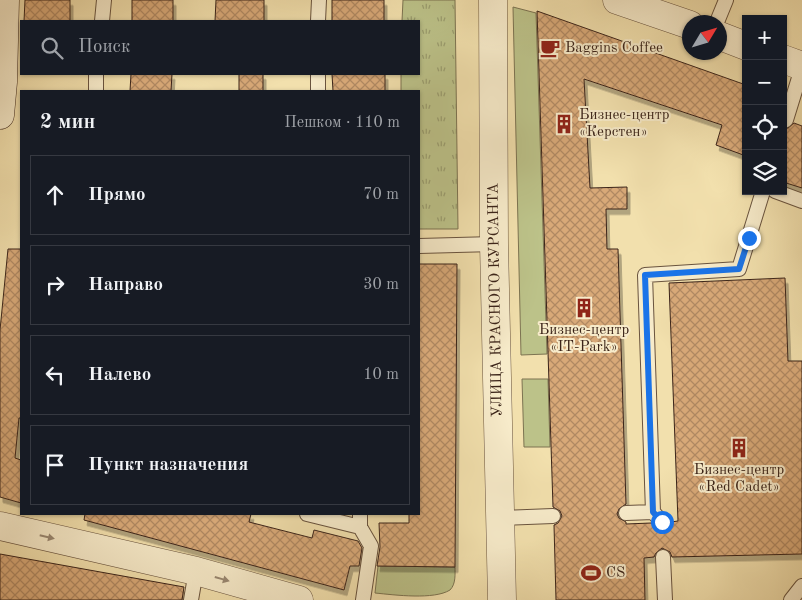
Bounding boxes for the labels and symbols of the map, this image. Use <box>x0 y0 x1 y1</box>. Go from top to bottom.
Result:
north arrow <box>682 15 727 60</box>
cafe icon: Baggins Coffee <box>539 37 561 59</box>
place label: Baggins Coffee <box>565 41 663 56</box>
place label: Бизнес-центр «Керстен» <box>579 108 670 140</box>
building icon: Бизнес-центр «Керстен» <box>553 113 575 135</box>
street label: УЛИЦА КРАСНОГО КУРСАНТА <box>486 182 506 417</box>
route end <box>738 227 761 250</box>
building icon: Бизнес-центр «IT-Park» <box>573 297 595 319</box>
place label: Бизнес-центр «IT-Park» <box>539 323 630 355</box>
building icon: Бизнес-центр «Red Cadet» <box>728 437 750 459</box>
place label: Бизнес-центр «Red Cadet» <box>694 463 785 495</box>
route start <box>651 511 674 534</box>
one-way arrow <box>40 533 55 541</box>
sports icon: CS <box>580 562 602 584</box>
place label: CS <box>606 566 625 581</box>
one-way arrow <box>215 575 230 583</box>

